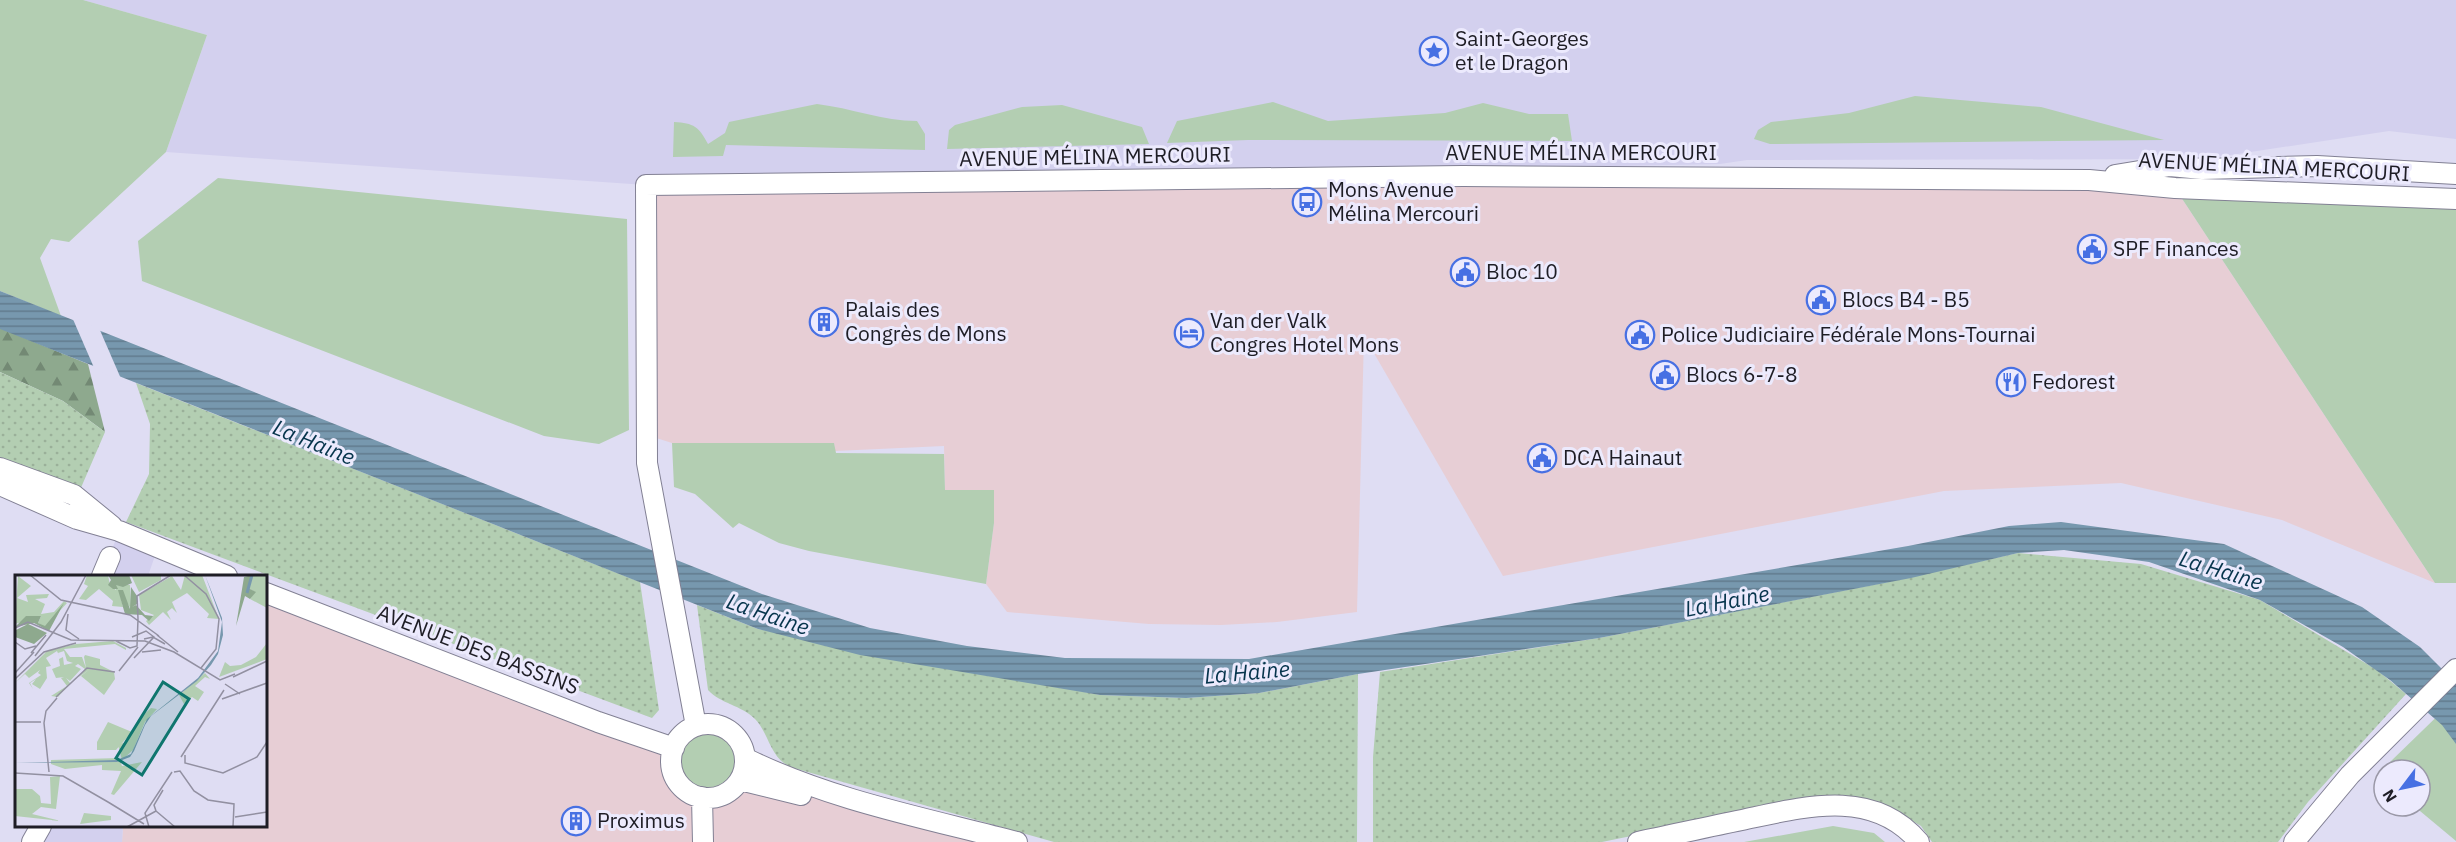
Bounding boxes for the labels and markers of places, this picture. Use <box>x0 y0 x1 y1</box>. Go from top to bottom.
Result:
place label: Saint-Georges et le Dragon <box>1455 24 1589 76</box>
place icon: Saint-Georges et le Dragon <box>1418 35 1450 67</box>
place label: Mons Avenue Mélina Mercouri <box>1328 175 1479 227</box>
bus stop icon: Mons Avenue Mélina Mercouri <box>1291 186 1323 218</box>
public building icon: SPF Finances <box>2076 233 2108 265</box>
place label: SPF Finances <box>2113 234 2239 262</box>
public building icon: Bloc 10 <box>1449 256 1481 288</box>
place label: Bloc 10 <box>1486 257 1558 285</box>
public building icon: Blocs B4 - B5 <box>1805 284 1837 316</box>
place label: Blocs B4 - B5 <box>1842 285 1970 313</box>
place label: Palais des Congrès de Mons <box>845 295 1007 347</box>
building icon: Palais des Congrès de Mons <box>808 306 840 338</box>
place label: Van der Valk Congres Hotel Mons <box>1210 306 1399 358</box>
hotel icon: Van der Valk Congres Hotel Mons <box>1173 317 1205 349</box>
public building icon: Police Judiciaire Fédérale Mons-Tournai <box>1624 319 1656 351</box>
place label: Police Judiciaire Fédérale Mons-Tournai <box>1661 320 2035 348</box>
public building icon: Blocs 6-7-8 <box>1649 359 1681 391</box>
place label: Blocs 6-7-8 <box>1686 360 1798 388</box>
restaurant icon: Fedorest <box>1995 366 2027 398</box>
place label: Fedorest <box>2032 367 2115 395</box>
public building icon: DCA Hainaut <box>1526 442 1558 474</box>
place label: DCA Hainaut <box>1563 443 1682 471</box>
building icon: Proximus <box>560 805 592 837</box>
place label: Proximus <box>597 806 685 834</box>

